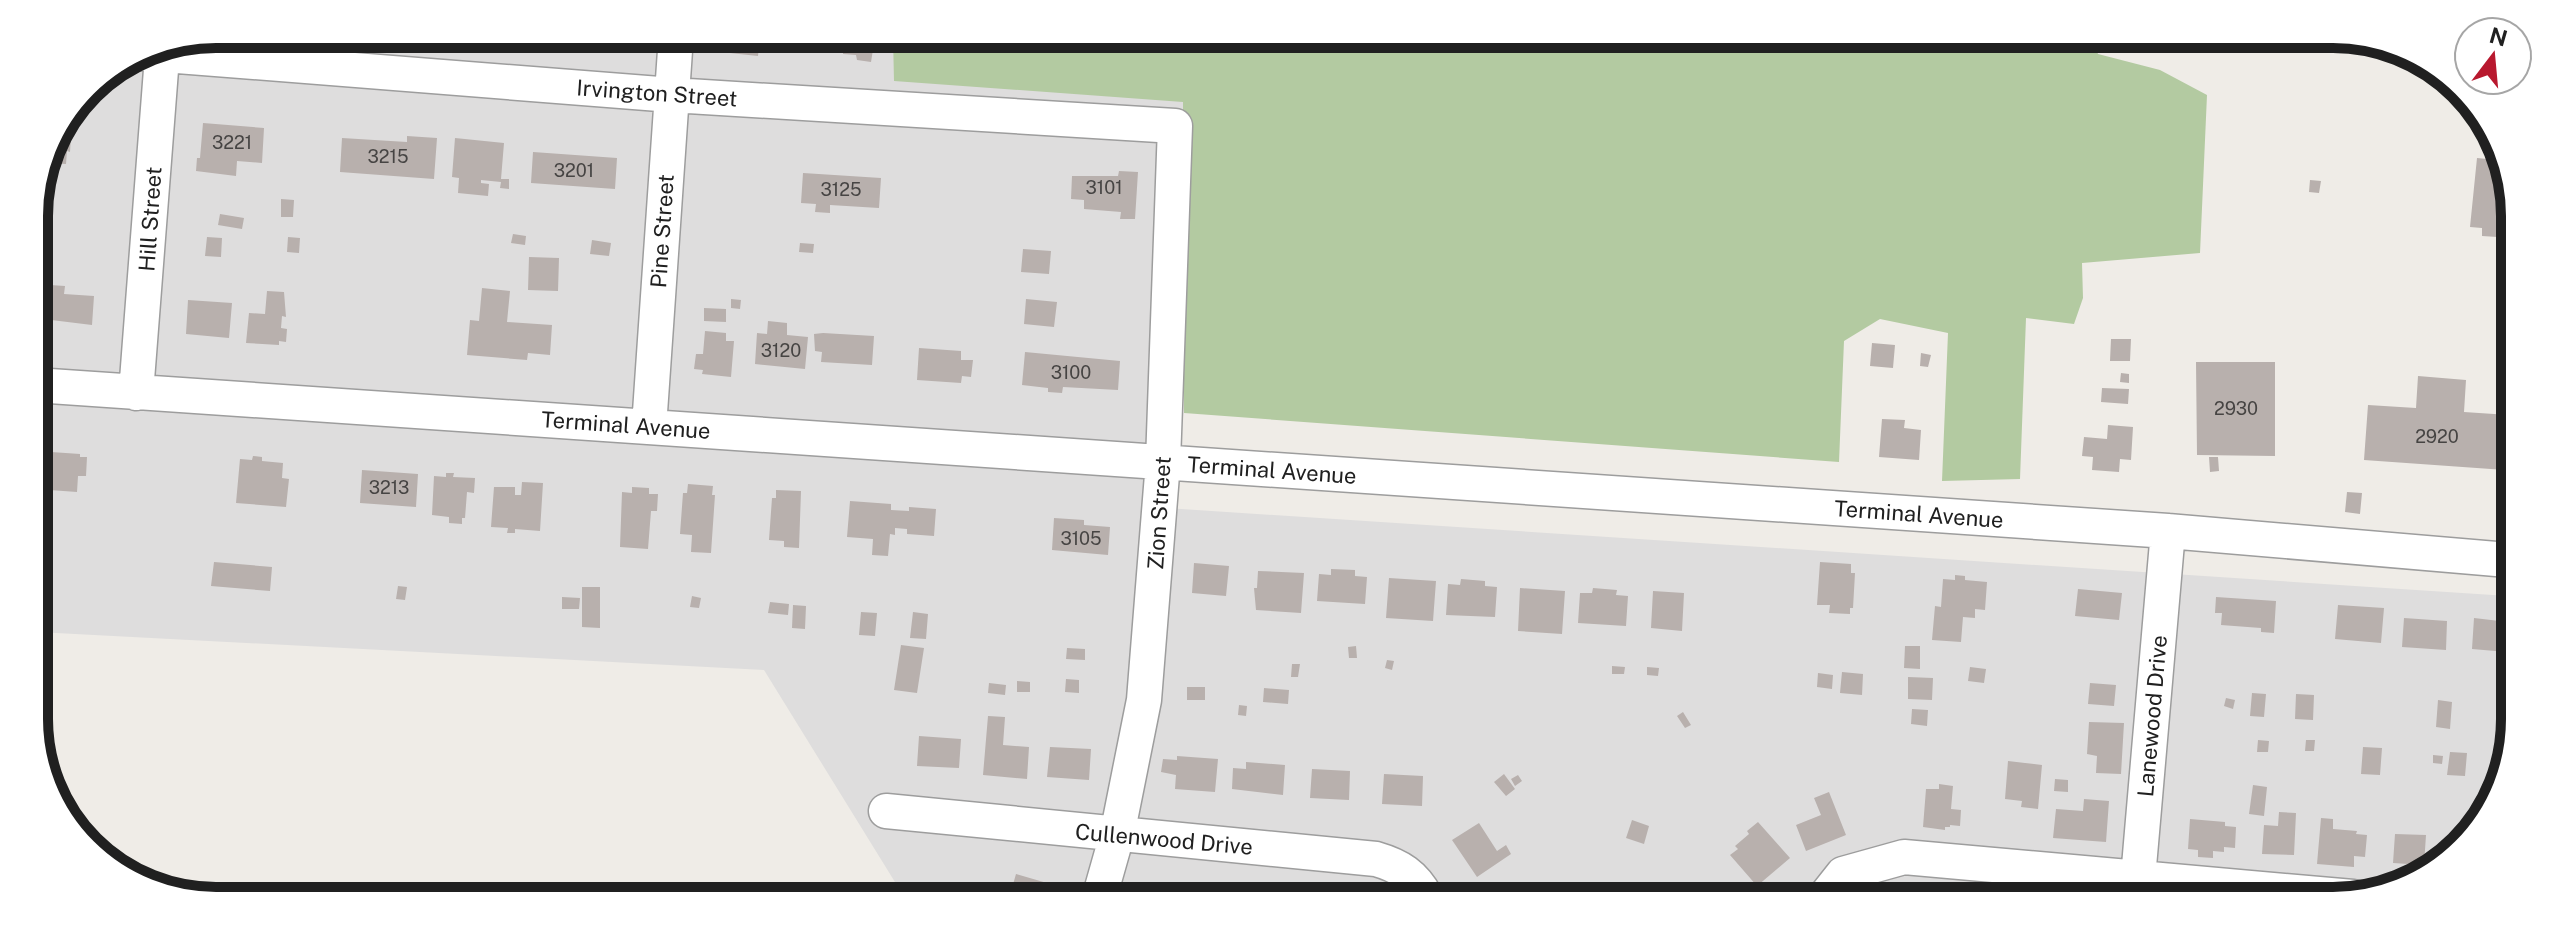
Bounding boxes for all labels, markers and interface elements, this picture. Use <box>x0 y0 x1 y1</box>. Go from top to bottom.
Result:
north arrow <box>2453 16 2533 96</box>
text: N <box>2487 22 2510 52</box>
street label: Irvington Street <box>576 74 738 112</box>
house number: 3221 <box>212 132 252 153</box>
house number: 3215 <box>368 146 408 167</box>
house number: 3201 <box>554 160 594 181</box>
street label: Hill Street <box>133 166 167 272</box>
street label: Pine Street <box>645 173 679 289</box>
house number: 3101 <box>1085 177 1123 198</box>
house number: 3125 <box>821 179 861 200</box>
house number: 3120 <box>761 340 801 361</box>
house number: 3100 <box>1051 362 1091 383</box>
house number: 2930 <box>2214 398 2258 419</box>
street label: Terminal Avenue <box>540 406 712 444</box>
house number: 2920 <box>2415 426 2459 447</box>
street label: Terminal Avenue <box>1186 451 1358 489</box>
street label: Zion Street <box>1142 455 1176 571</box>
house number: 3213 <box>369 477 409 498</box>
street label: Terminal Avenue <box>1833 495 2005 533</box>
house number: 3105 <box>1060 528 1102 549</box>
street label: Lanewood Drive <box>2132 634 2172 798</box>
street label: Cullenwood Drive <box>1074 818 1254 860</box>

